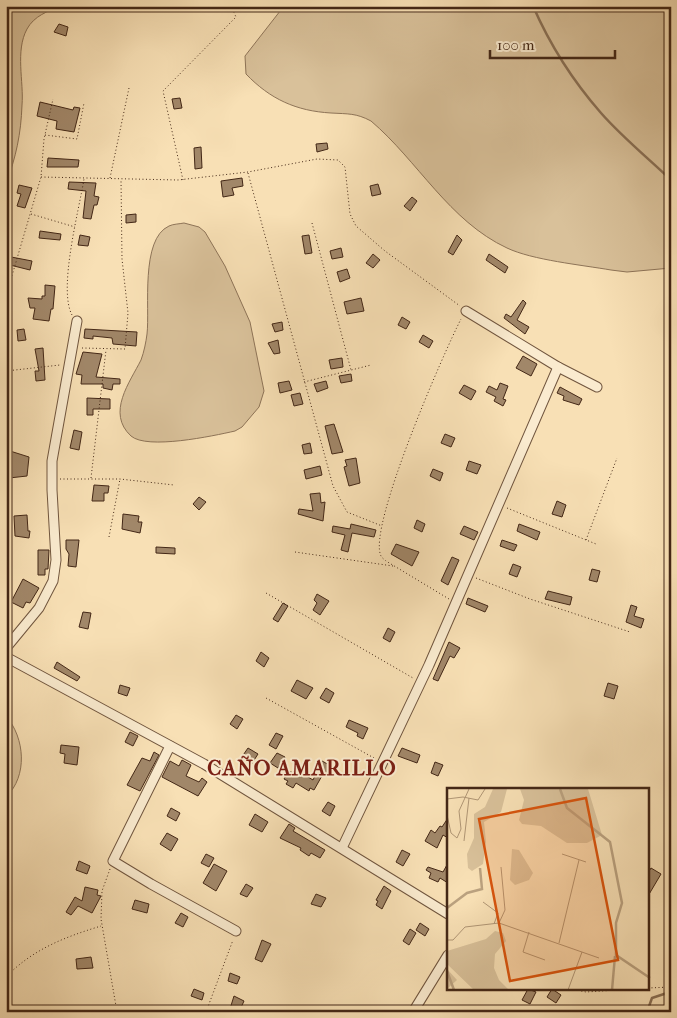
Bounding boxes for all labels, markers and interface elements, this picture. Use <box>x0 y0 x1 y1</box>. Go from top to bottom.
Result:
scale bar <box>490 28 614 60</box>
text: 100 m <box>497 36 535 54</box>
district label: CAÑO AMARILLO <box>207 755 397 780</box>
inset map <box>447 788 650 990</box>

